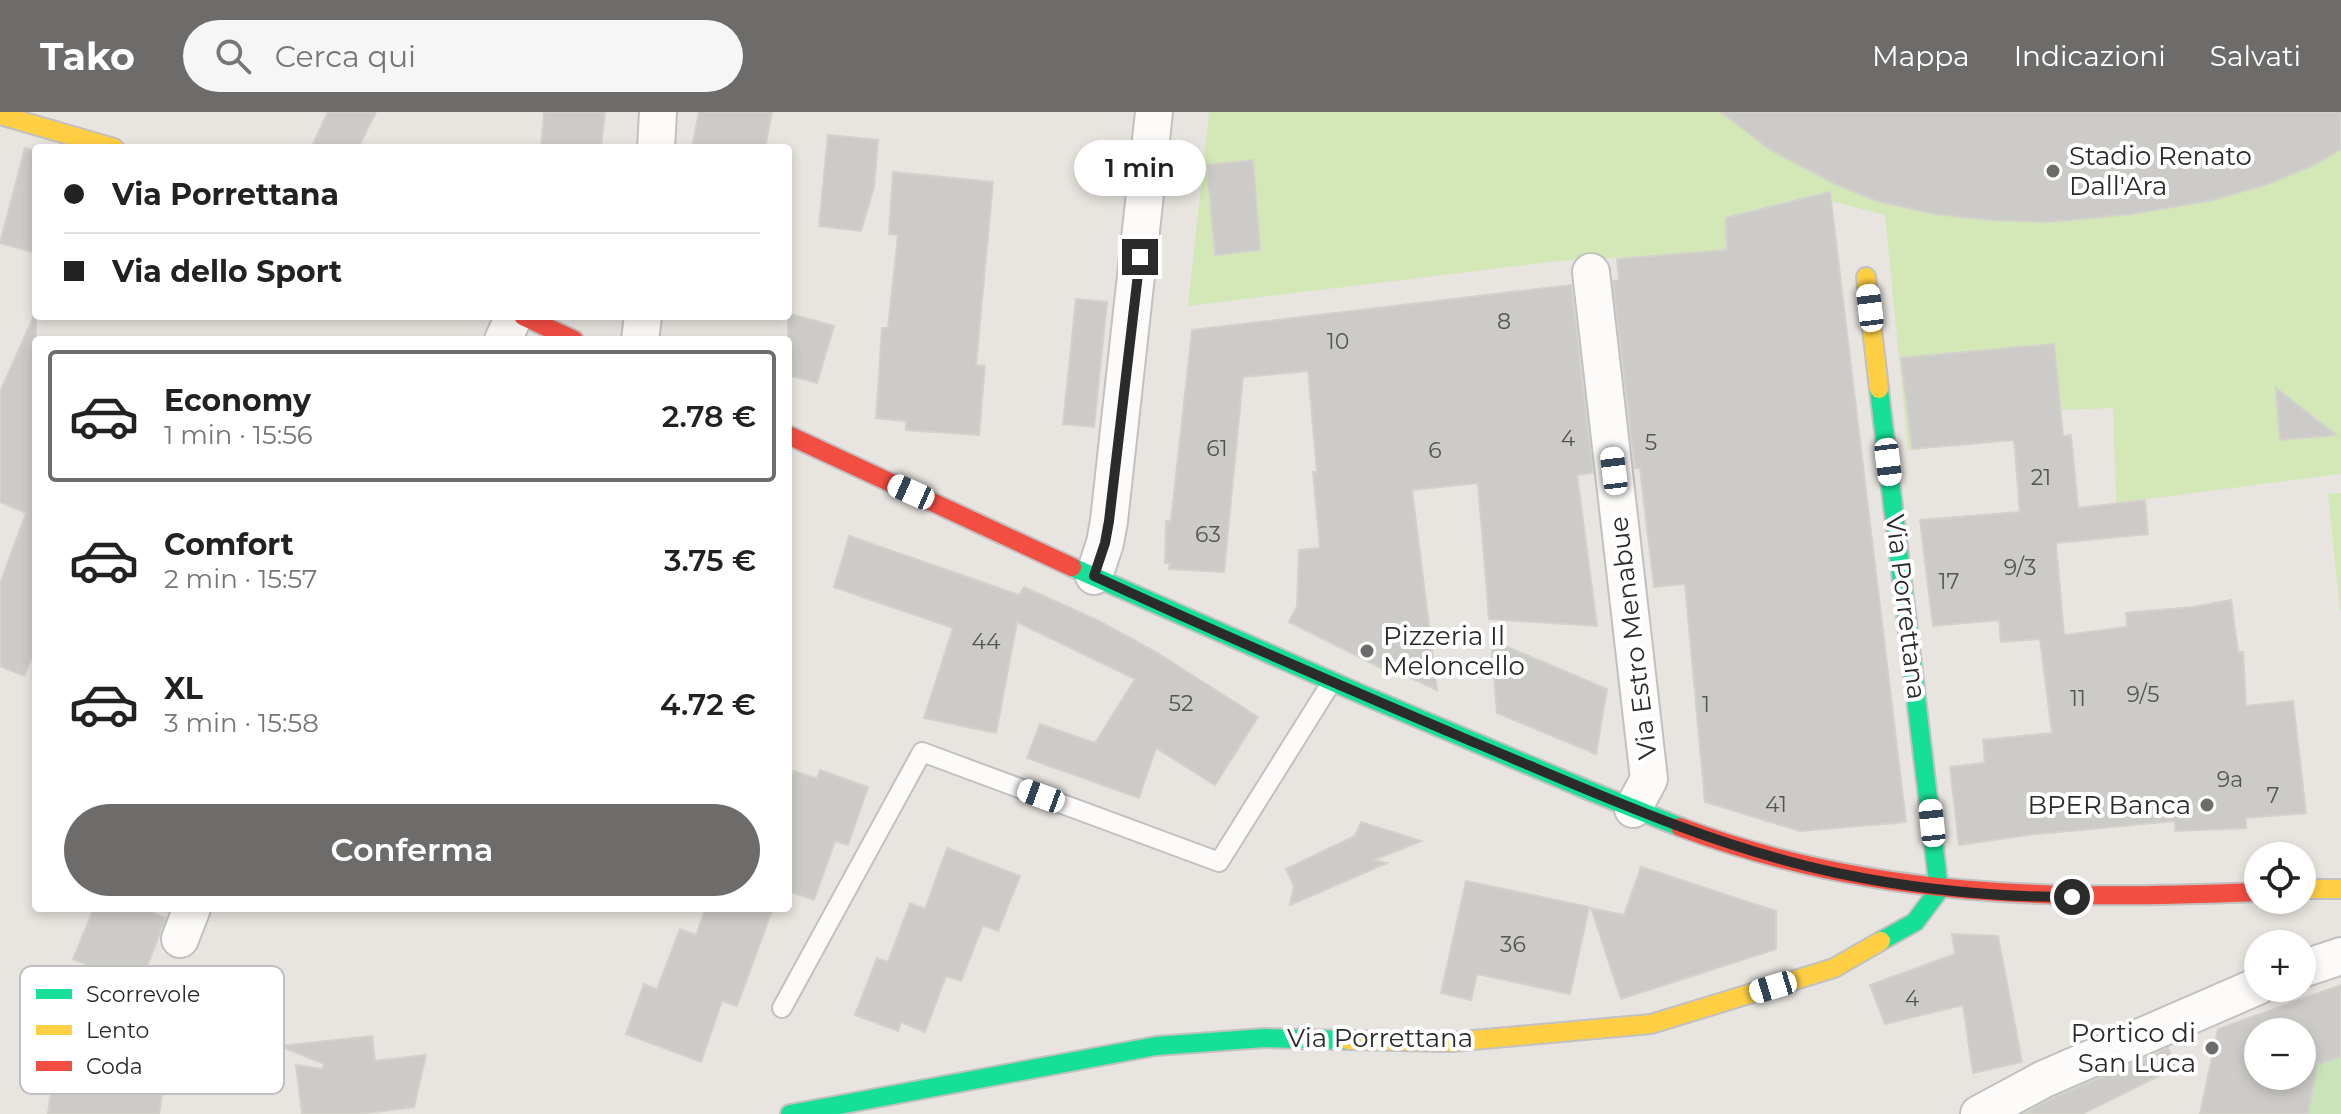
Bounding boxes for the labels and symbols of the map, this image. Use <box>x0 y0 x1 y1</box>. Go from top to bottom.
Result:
place label: Stadio Renato Dall'Ara <box>2069 140 2252 202</box>
callout: 1 min <box>1074 141 1206 197</box>
marker: Stadio Renato Dall'Ara <box>2044 162 2062 180</box>
route end <box>1122 239 1158 275</box>
car <box>1855 283 1885 333</box>
house number: 8 <box>1497 308 1511 335</box>
house number: 10 <box>1327 328 1349 355</box>
house number: 4 <box>1561 425 1576 452</box>
house number: 5 <box>1645 429 1657 456</box>
house number: 61 <box>1206 435 1228 462</box>
house number: 6 <box>1428 437 1442 464</box>
car <box>1873 437 1903 487</box>
car <box>1599 446 1629 496</box>
house number: 21 <box>2031 464 2051 491</box>
car <box>884 471 938 513</box>
street label: Via Porrettana <box>1879 513 1933 701</box>
street label: Via Estro Menabue <box>1602 515 1664 761</box>
house number: 63 <box>1195 521 1221 548</box>
house number: 9/3 <box>2004 554 2036 581</box>
house number: 17 <box>1939 568 1959 595</box>
place label: Pizzeria Il Meloncello <box>1383 620 1525 682</box>
house number: 44 <box>971 628 1001 655</box>
marker: Pizzeria Il Meloncello <box>1358 642 1376 660</box>
house number: 9/5 <box>2127 681 2159 708</box>
house number: 11 <box>2070 685 2086 712</box>
house number: 52 <box>1169 690 1193 717</box>
house number: 1 <box>1702 691 1710 718</box>
house number: 9a <box>2217 766 2243 793</box>
car <box>1014 777 1068 815</box>
house number: 7 <box>2267 782 2280 809</box>
place label: BPER Banca <box>2027 789 2191 821</box>
house number: 41 <box>1765 791 1787 818</box>
marker: BPER Banca <box>2198 796 2216 814</box>
car <box>1918 798 1946 848</box>
route start <box>2054 879 2090 915</box>
house number: 36 <box>1500 931 1526 958</box>
legend <box>20 966 284 1094</box>
car <box>1747 969 1799 1005</box>
text: Scorrevole <box>86 981 200 1008</box>
house number: 4 <box>1905 985 1920 1012</box>
text: Lento <box>86 1017 149 1044</box>
place label: Portico di San Luca <box>2071 1017 2196 1079</box>
street label: Via Porrettana <box>1287 1022 1473 1054</box>
marker: Portico di San Luca <box>2203 1039 2221 1057</box>
text: Coda <box>86 1053 143 1080</box>

